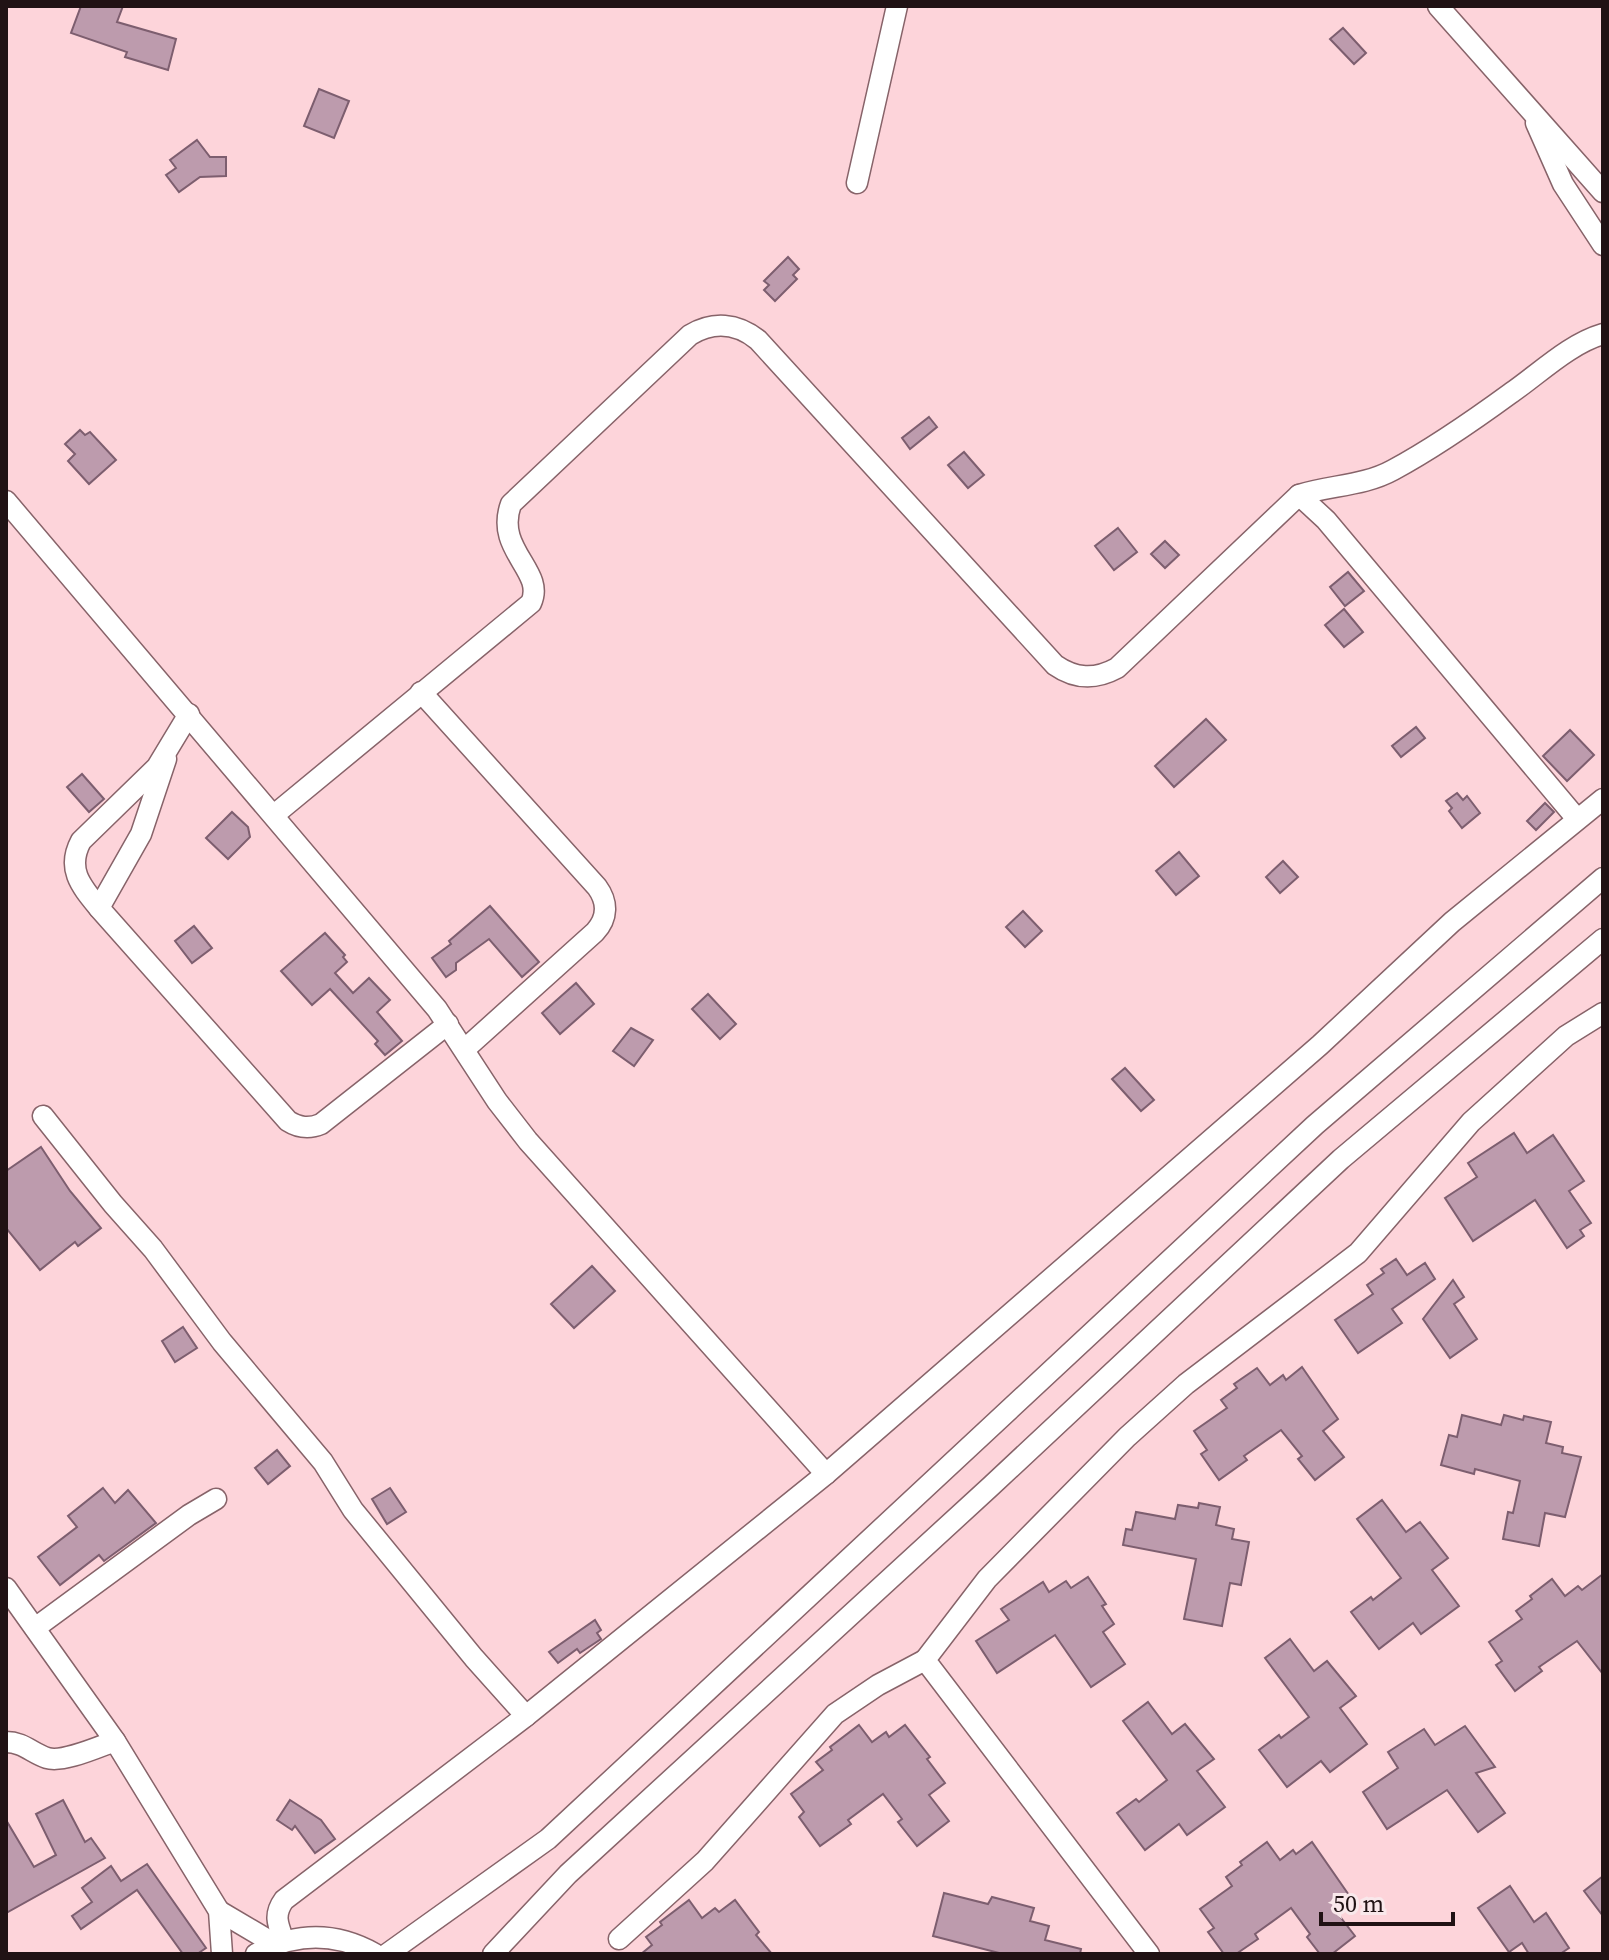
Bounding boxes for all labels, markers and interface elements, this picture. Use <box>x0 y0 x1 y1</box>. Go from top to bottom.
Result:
scale bar <box>1321 1876 1453 1926</box>
text: 50 m <box>1333 1887 1384 1920</box>

